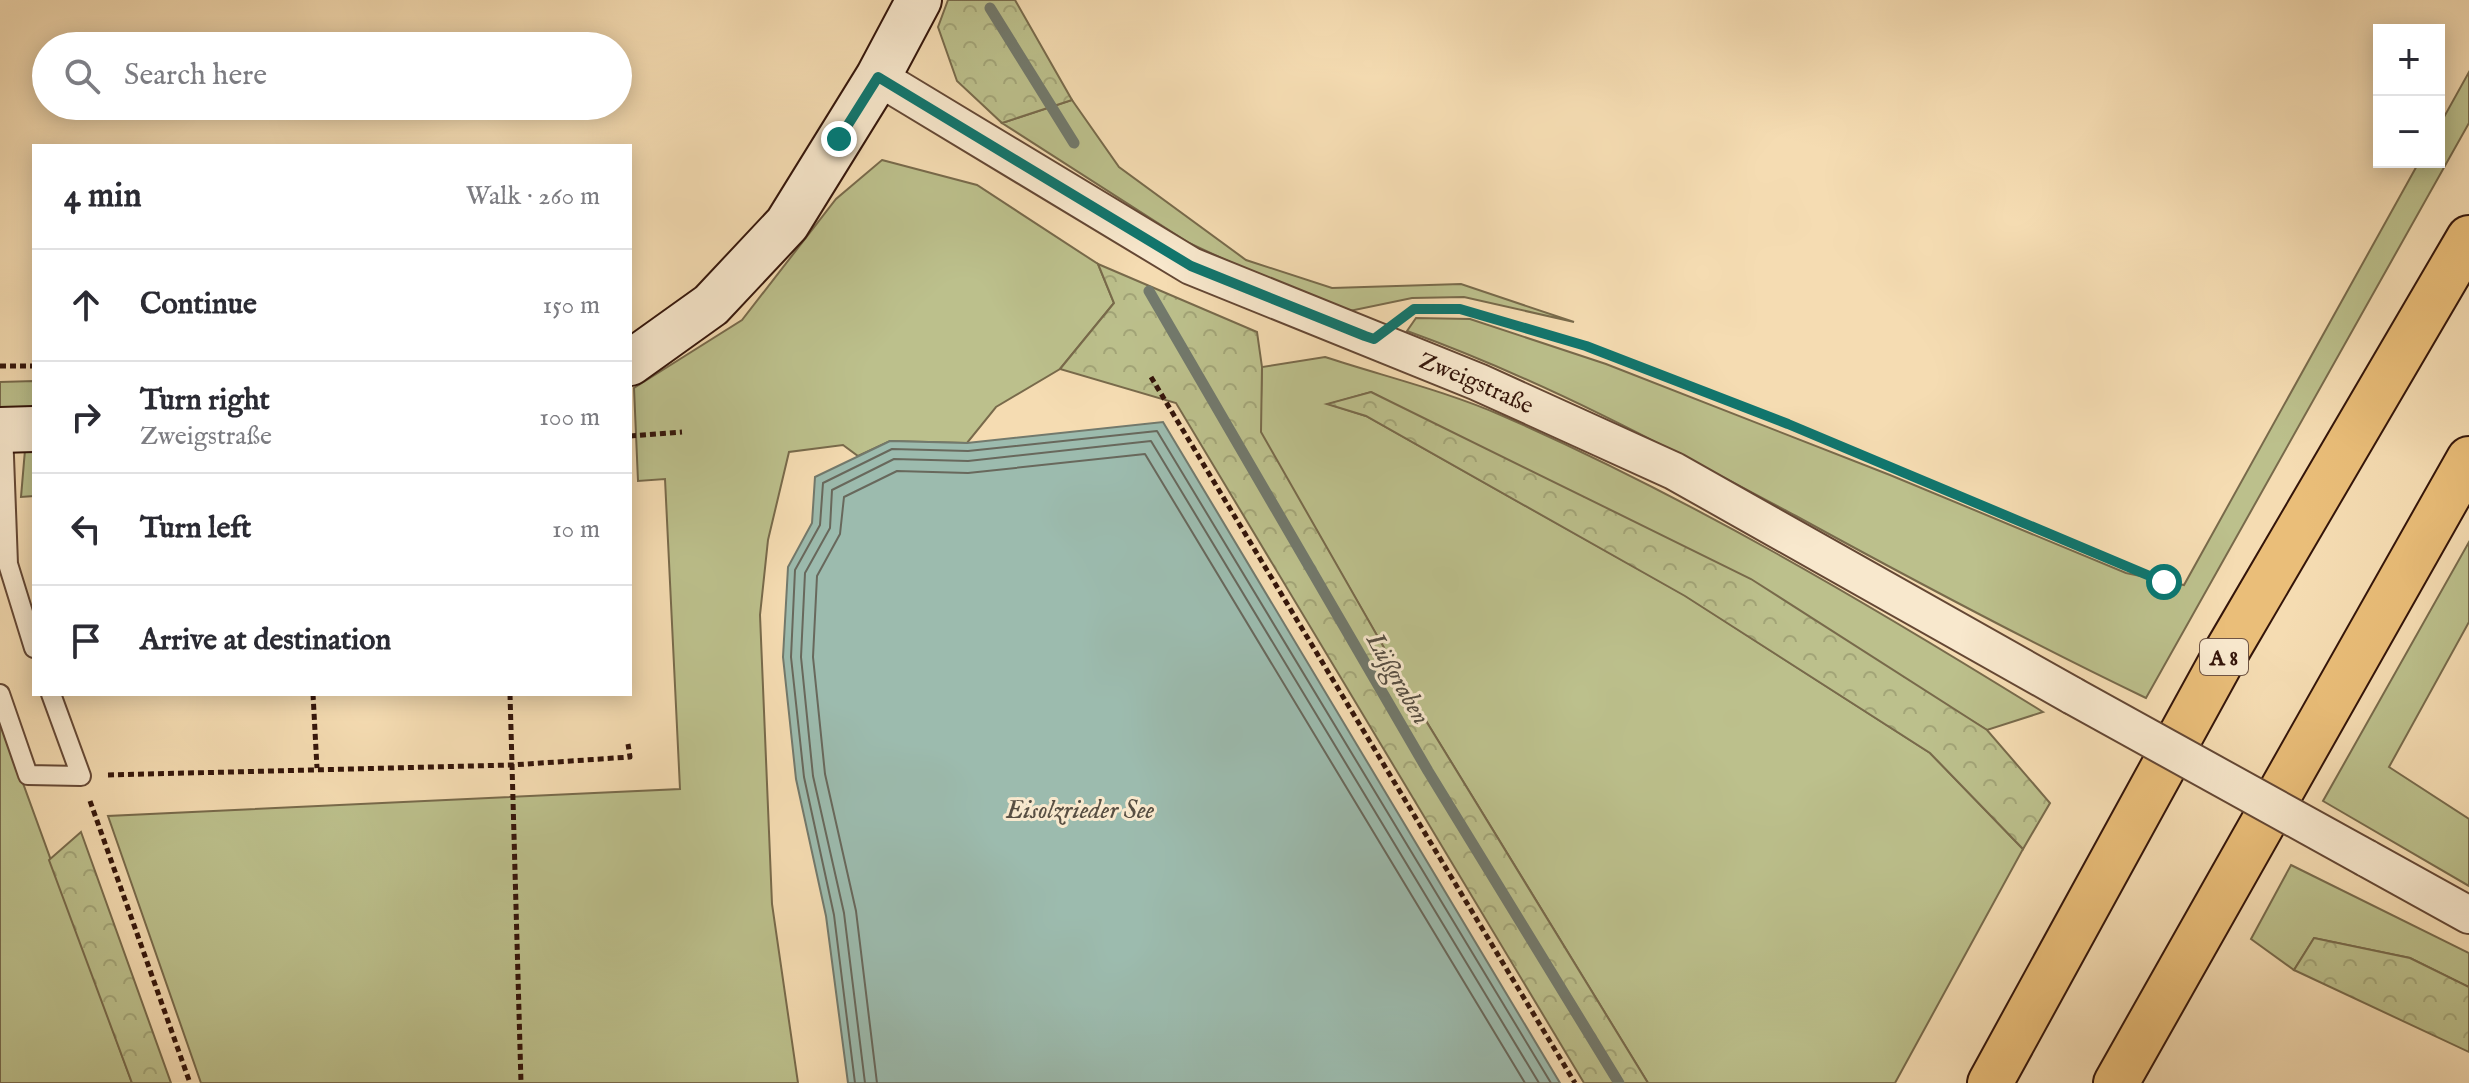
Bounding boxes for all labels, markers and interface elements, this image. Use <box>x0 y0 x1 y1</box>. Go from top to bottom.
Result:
map controls <box>2373 24 2445 168</box>
button: + <box>2373 24 2445 96</box>
search box <box>32 32 632 120</box>
icon: search <box>60 54 104 98</box>
text: Search here <box>124 57 267 95</box>
button: − <box>2373 96 2445 168</box>
route end <box>821 121 857 157</box>
text: 4 min <box>64 175 142 218</box>
text: Walk · 260 m <box>466 180 600 213</box>
icon: ahead <box>64 283 108 327</box>
text: Continue <box>140 286 257 324</box>
text: 150 m <box>542 289 600 322</box>
street label: Zweigstraße <box>1414 346 1538 422</box>
text: Turn right <box>140 382 270 420</box>
icon: right <box>64 395 108 439</box>
text: 100 m <box>539 401 600 434</box>
text: Zweigstraße <box>140 420 272 453</box>
icon: left <box>64 507 108 551</box>
text: Turn left <box>140 510 251 548</box>
text: 10 m <box>552 513 600 546</box>
route start <box>2146 564 2182 600</box>
icon: arrive <box>64 619 108 663</box>
text: Arrive at destination <box>140 622 391 660</box>
water label: Lüßgraben <box>1357 626 1437 731</box>
road number: A 8 <box>2200 639 2248 675</box>
water label: Eisolzrieder See <box>1005 794 1155 827</box>

